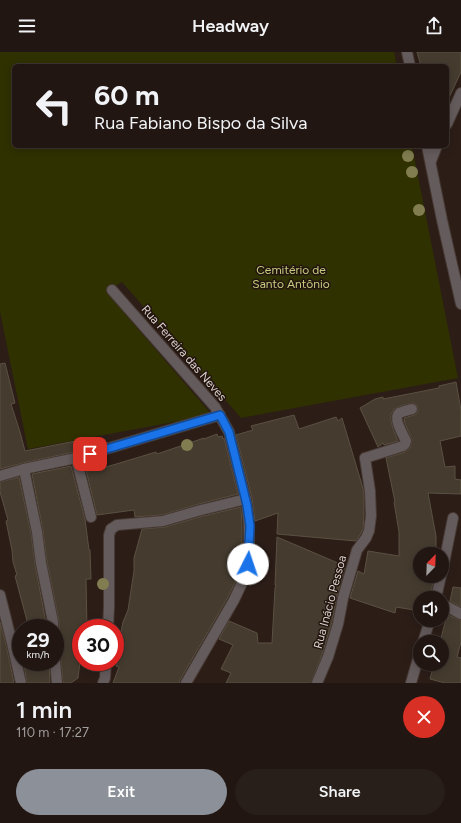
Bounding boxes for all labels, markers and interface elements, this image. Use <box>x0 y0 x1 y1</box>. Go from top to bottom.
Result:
icon: menu <box>16 15 38 37</box>
text: Headway <box>192 15 269 37</box>
icon: share <box>423 15 445 37</box>
text: 60 m <box>94 78 159 112</box>
icon: left <box>28 80 80 132</box>
text: Rua Fabiano Bispo da Silva <box>94 112 307 134</box>
park label: Cemitério de Santo Antônio <box>252 263 330 291</box>
street label: Rua Ferreira das Neves <box>139 302 230 404</box>
pin <box>73 437 107 471</box>
icon: arrive <box>79 443 101 465</box>
position arrow <box>227 543 269 585</box>
north arrow <box>413 547 449 583</box>
map controls <box>413 547 449 671</box>
street label: Rua Inácio Pessoa <box>311 554 349 650</box>
button: sound <box>413 591 449 627</box>
speed limit sign: 30 <box>72 619 124 671</box>
text: 29 <box>26 628 50 652</box>
button: search <box>413 635 449 671</box>
text: km/h <box>27 648 49 661</box>
text: 1 min <box>16 695 72 724</box>
button: close <box>403 696 445 738</box>
text: 110 m · 17:27 <box>16 725 89 740</box>
button: Exit <box>16 769 227 815</box>
button: Share <box>235 769 445 815</box>

